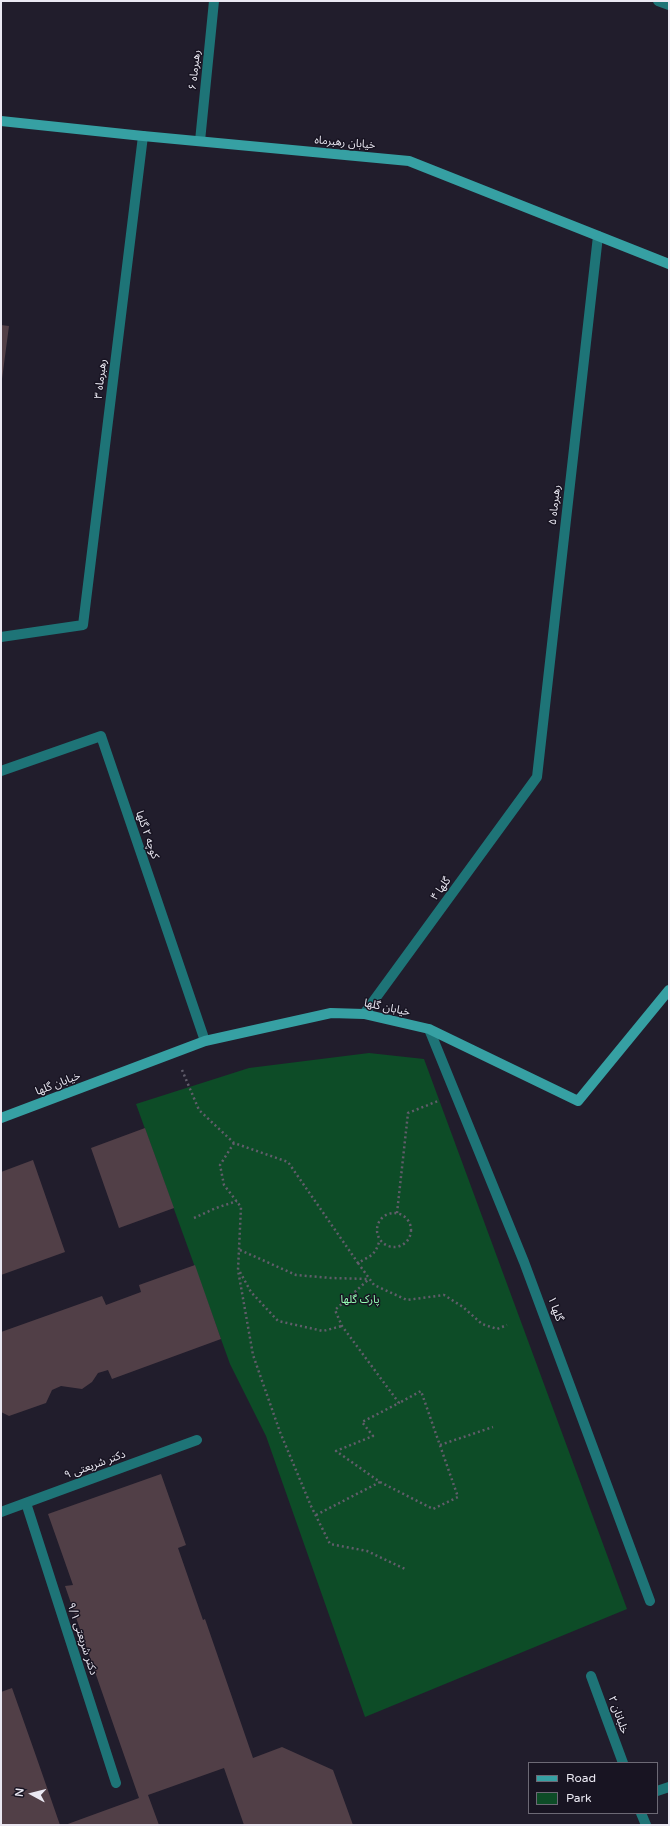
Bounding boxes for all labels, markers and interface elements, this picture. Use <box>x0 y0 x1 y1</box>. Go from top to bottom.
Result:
street label: ۶ رهبرماه <box>186 49 204 91</box>
street label: خیابان رهبرماه <box>314 134 376 152</box>
street label: ۳ رهبرماه <box>92 358 110 400</box>
street label: ۵ رهبرماه <box>546 484 564 526</box>
street label: کوچه ۲ گلها <box>133 809 161 861</box>
street label: ۴ گلها <box>428 875 454 903</box>
street label: خیابان گلها <box>363 997 411 1019</box>
street label: خیابان گلها <box>34 1069 82 1099</box>
park label: پارک گلها <box>340 1293 380 1307</box>
street label: ۱ گلها <box>544 1295 566 1323</box>
street label: دکتر شریعتی ۹ <box>63 1448 127 1482</box>
street label: دکتر شریعتی ۹/۱ <box>64 1601 100 1677</box>
street label: ۲ خلبانان <box>605 1694 631 1736</box>
legend <box>528 1762 658 1814</box>
text: Road <box>566 1771 596 1785</box>
north arrow <box>12 1774 52 1814</box>
text: N <box>13 1787 27 1798</box>
text: Park <box>566 1791 592 1805</box>

